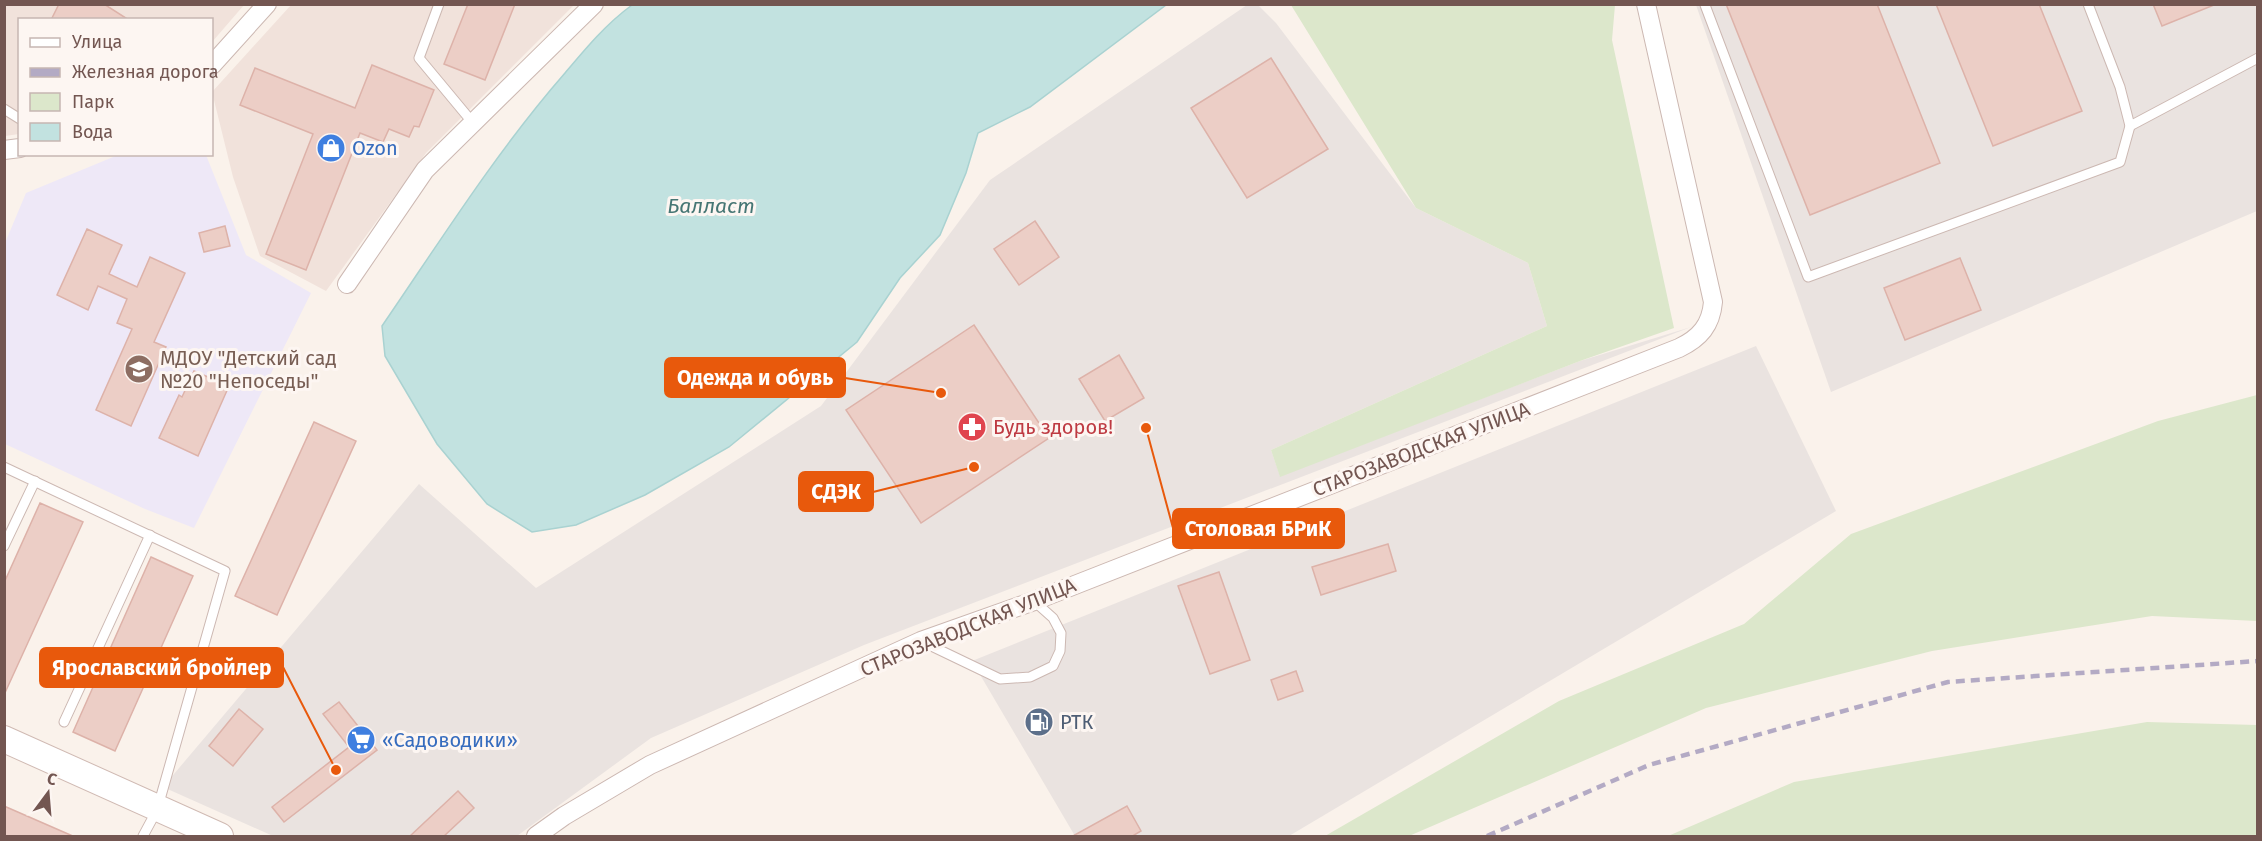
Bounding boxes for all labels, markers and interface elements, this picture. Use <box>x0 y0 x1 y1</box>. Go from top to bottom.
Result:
legend <box>18 18 213 156</box>
text: Улица <box>72 31 122 53</box>
text: Железная дорога <box>72 61 219 83</box>
text: Парк <box>72 91 115 113</box>
text: Вода <box>72 121 113 143</box>
shop icon: Ozon <box>315 132 347 164</box>
place label: Ozon <box>352 136 398 160</box>
water label: Балласт <box>667 193 755 219</box>
place label: МДОУ "Детский сад №20 "Непоседы" <box>160 346 337 393</box>
school or university icon: МДОУ "Детский сад №20 "Непоседы" <box>123 353 155 385</box>
callout: Одежда и обувь <box>665 358 845 397</box>
text: Одежда и обувь <box>677 365 833 391</box>
street label: СТАРОЗАВОДСКАЯ УЛИЦА <box>1309 396 1533 501</box>
pharmacy icon: Будь здоров! <box>956 411 988 443</box>
place label: Будь здоров! <box>993 415 1113 439</box>
callout: СДЭК <box>799 472 873 511</box>
text: СДЭК <box>811 479 862 505</box>
callout: Столовая БРиК <box>1173 509 1344 548</box>
text: Столовая БРиК <box>1185 516 1332 542</box>
street label: СТАРОЗАВОДСКАЯ УЛИЦА <box>857 573 1080 681</box>
callout: Ярославский бройлер <box>40 648 283 687</box>
text: Ярославский бройлер <box>52 655 272 681</box>
fuel station icon: РТК <box>1023 706 1055 738</box>
place label: РТК <box>1060 710 1093 734</box>
supermarket icon: «Садоводики» <box>345 724 377 756</box>
place label: «Садоводики» <box>382 728 518 752</box>
north arrow <box>18 763 78 823</box>
text: С <box>45 769 60 790</box>

